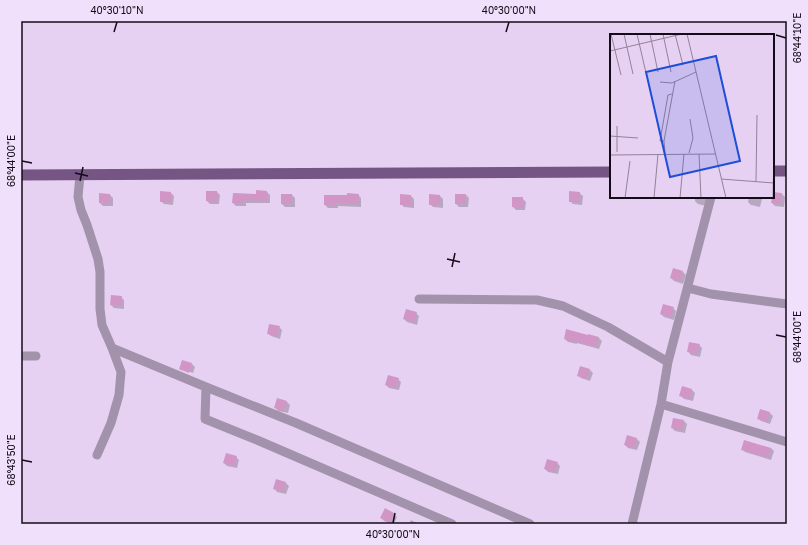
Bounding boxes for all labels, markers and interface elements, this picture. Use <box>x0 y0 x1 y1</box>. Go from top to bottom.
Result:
text: 40°30'10"N <box>91 4 144 16</box>
text: 40°30'00"N <box>482 4 536 16</box>
text: 68°44'10"E <box>791 13 803 63</box>
inset map <box>610 34 774 198</box>
text: 68°44'00"E <box>5 135 17 187</box>
text: 68°44'00"E <box>791 311 803 363</box>
text: 68°43'50"E <box>5 434 17 486</box>
text: 40°30'00"N <box>366 528 420 540</box>

